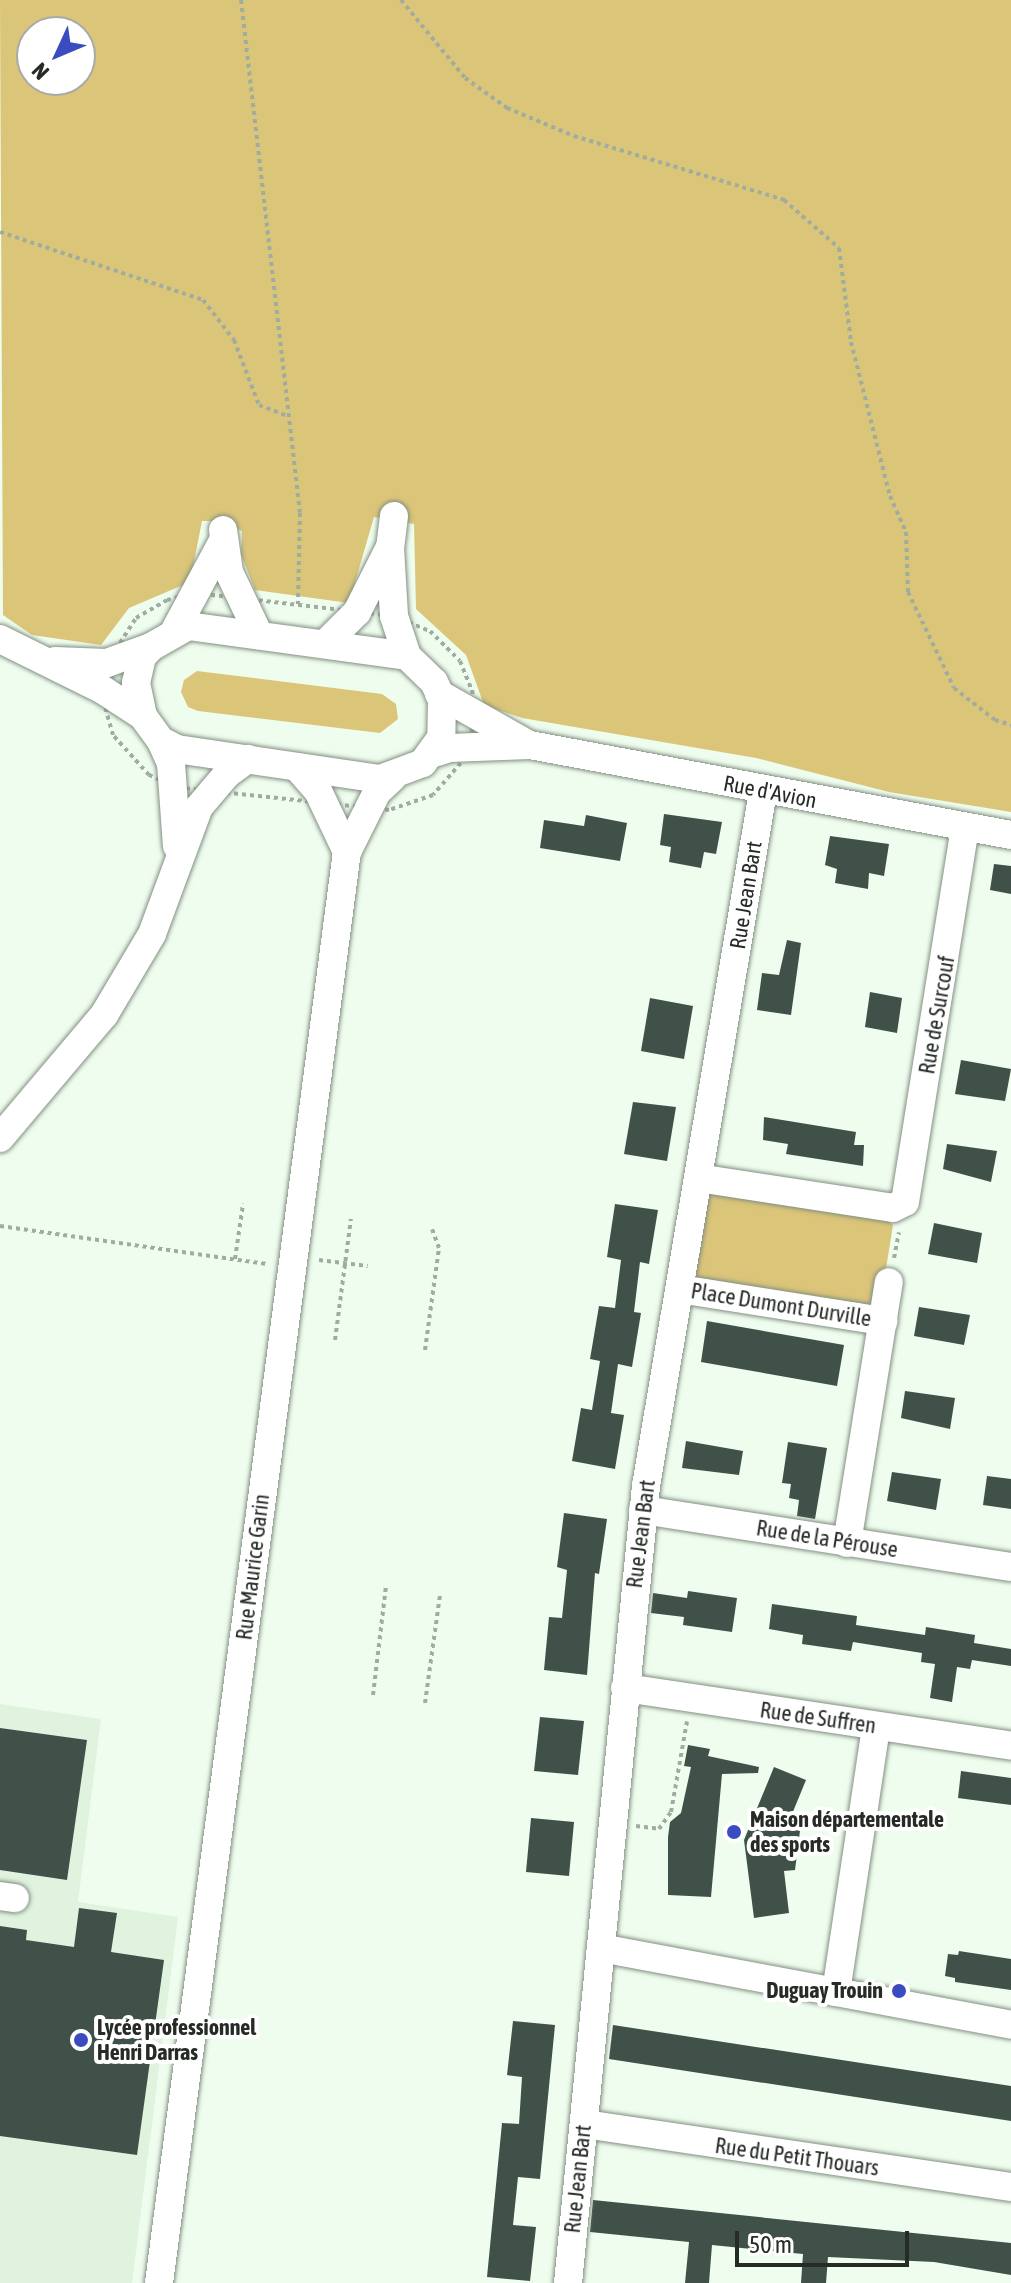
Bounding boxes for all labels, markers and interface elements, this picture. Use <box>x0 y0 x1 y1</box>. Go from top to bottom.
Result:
north arrow <box>16 16 96 96</box>
text: N <box>26 58 54 85</box>
street label: Rue d'Avion <box>721 770 819 814</box>
street label: Rue Jean Bart <box>724 839 768 951</box>
street label: Rue de Surcouf <box>914 954 960 1076</box>
street label: Place Dumont Durville <box>689 1278 873 1332</box>
street label: Rue Jean Bart <box>621 1478 661 1590</box>
street label: Rue Maurice Garin <box>231 1492 275 1642</box>
street label: Rue de la Pérouse <box>754 1515 900 1563</box>
street label: Rue de Suffren <box>758 1697 878 1739</box>
place label: Maison départementale des sports <box>750 1806 944 1858</box>
marker: Maison départementale des sports <box>725 1823 743 1841</box>
place label: Duguay Trouin <box>766 1978 883 2004</box>
marker: Duguay Trouin <box>890 1982 908 2000</box>
place label: Lycée professionnel Henri Darras <box>97 2014 256 2066</box>
marker: Lycée professionnel Henri Darras <box>72 2031 90 2049</box>
street label: Rue Jean Bart <box>559 2124 597 2234</box>
street label: Rue du Petit Thouars <box>713 2132 881 2182</box>
scale bar <box>739 2215 913 2265</box>
text: 50 m <box>749 2231 792 2258</box>

